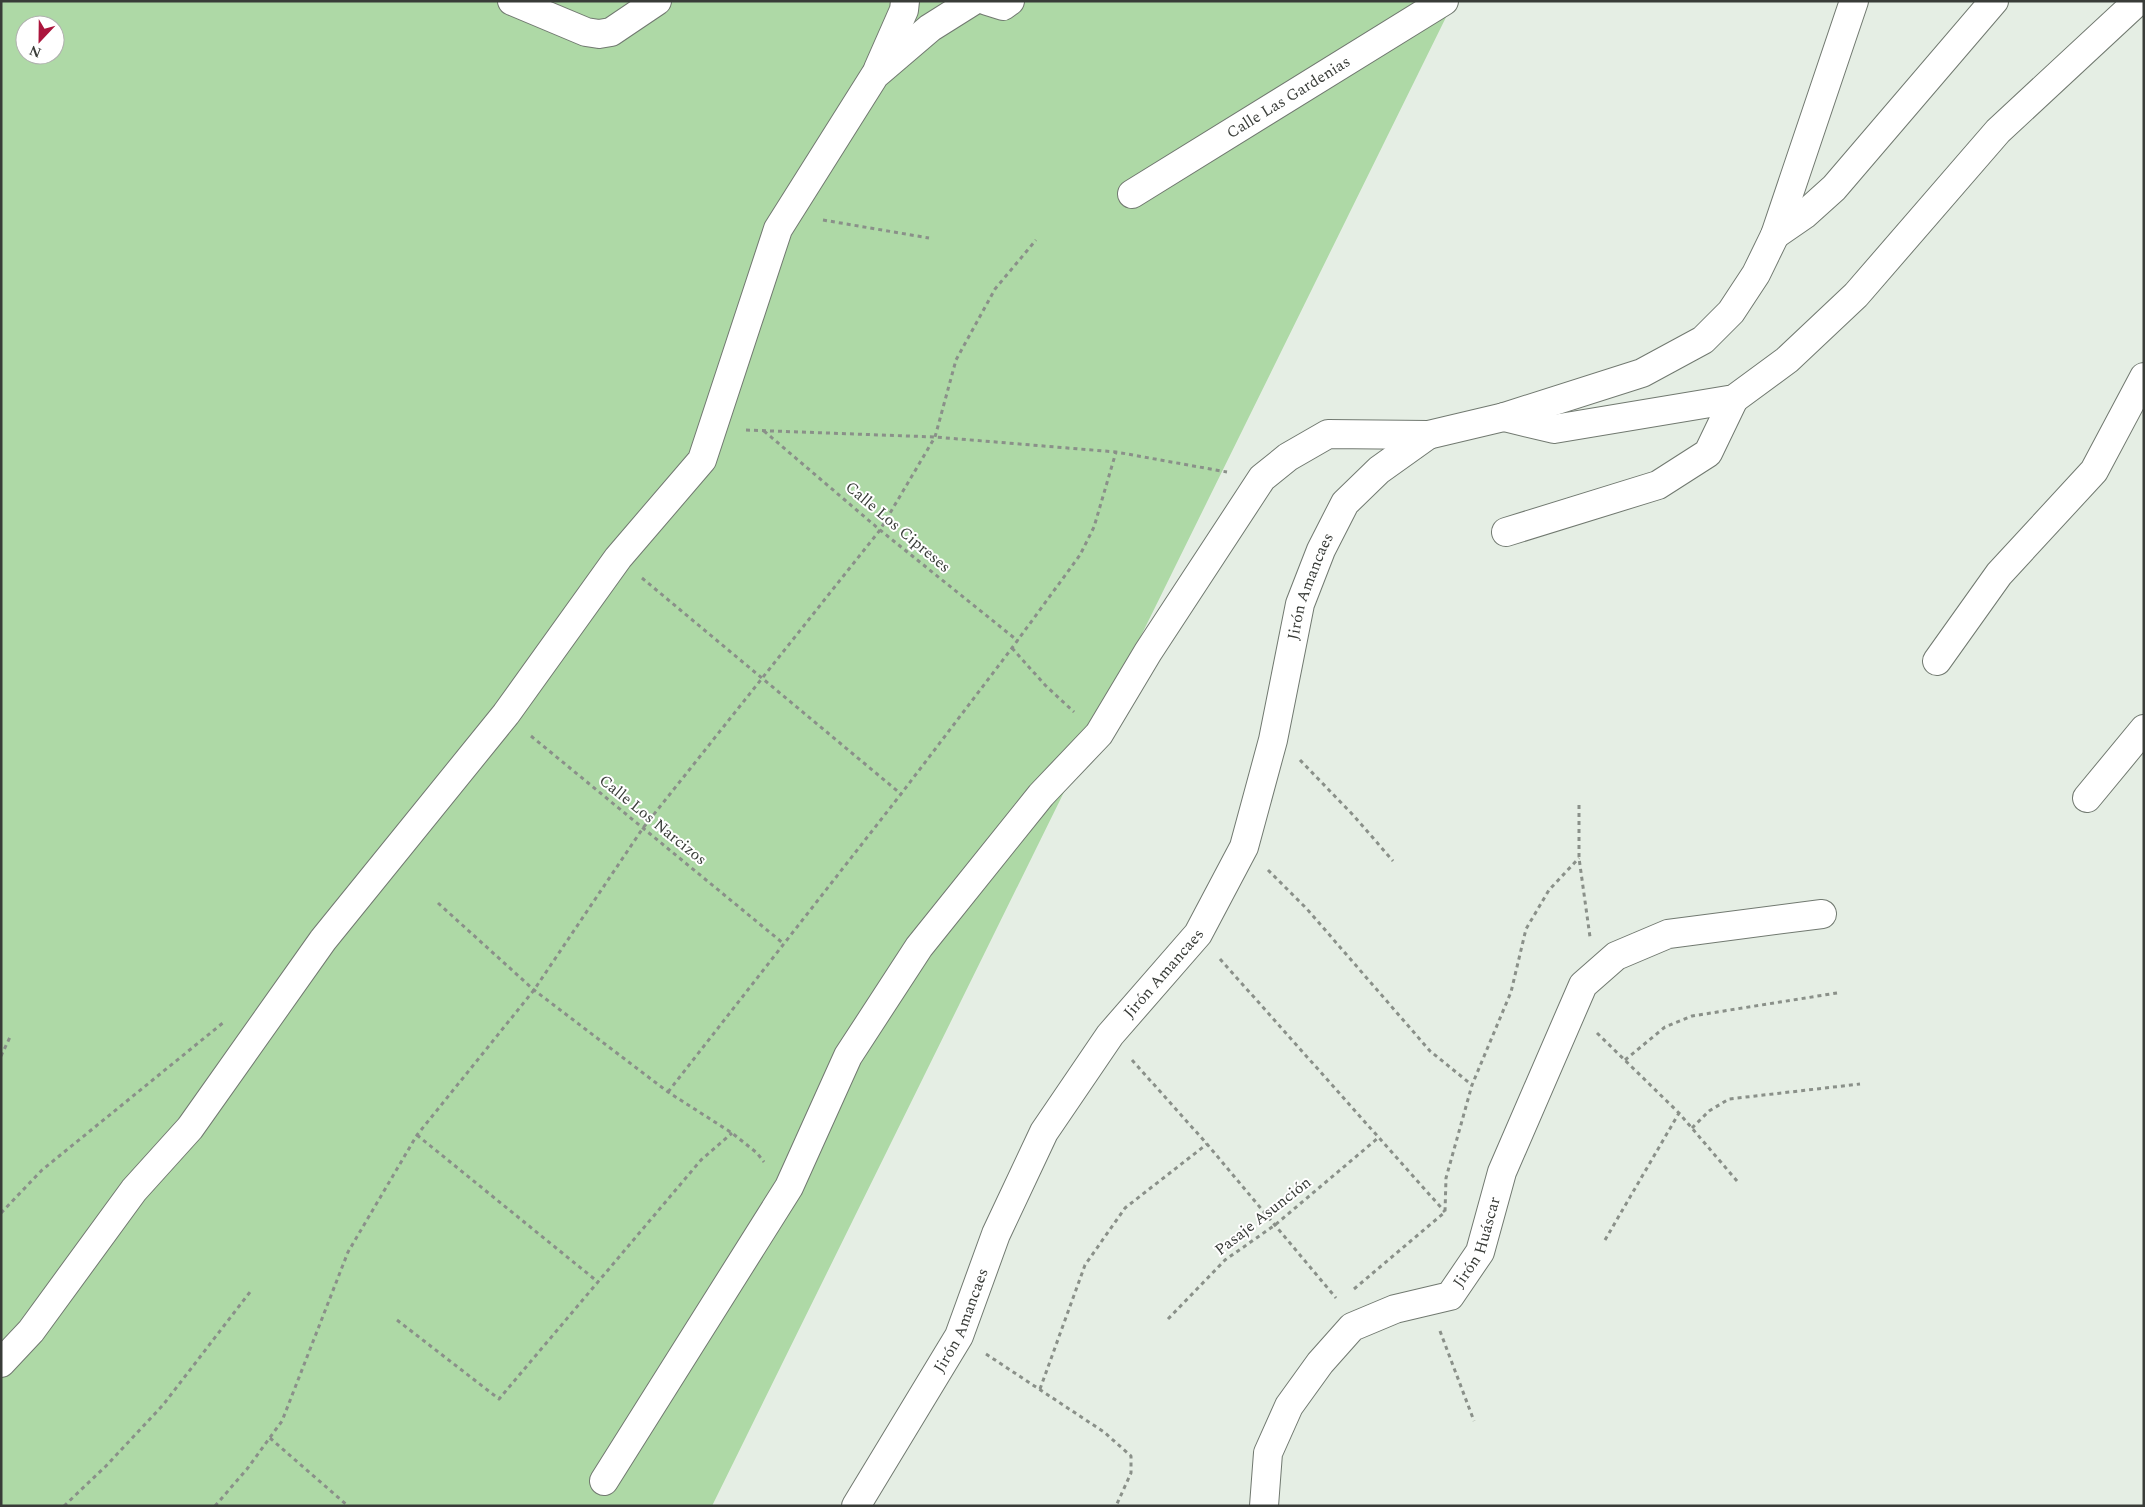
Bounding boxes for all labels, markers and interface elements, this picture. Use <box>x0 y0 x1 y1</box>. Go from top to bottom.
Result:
north arrow <box>15 15 65 65</box>
text: N <box>26 40 45 63</box>
street label: Calle Las Gardenias <box>1222 50 1355 145</box>
street label: Calle Los Cipreses <box>840 476 956 578</box>
street label: Jirón Amancaes <box>1281 528 1340 642</box>
street label: Calle Los Narcizos <box>594 769 712 871</box>
street label: Jirón Amancaes <box>1118 925 1210 1024</box>
street label: Pasaje Asunción <box>1210 1171 1316 1261</box>
street label: Jirón Huáscar <box>1447 1194 1507 1293</box>
street label: Jirón Amancaes <box>927 1265 995 1377</box>

